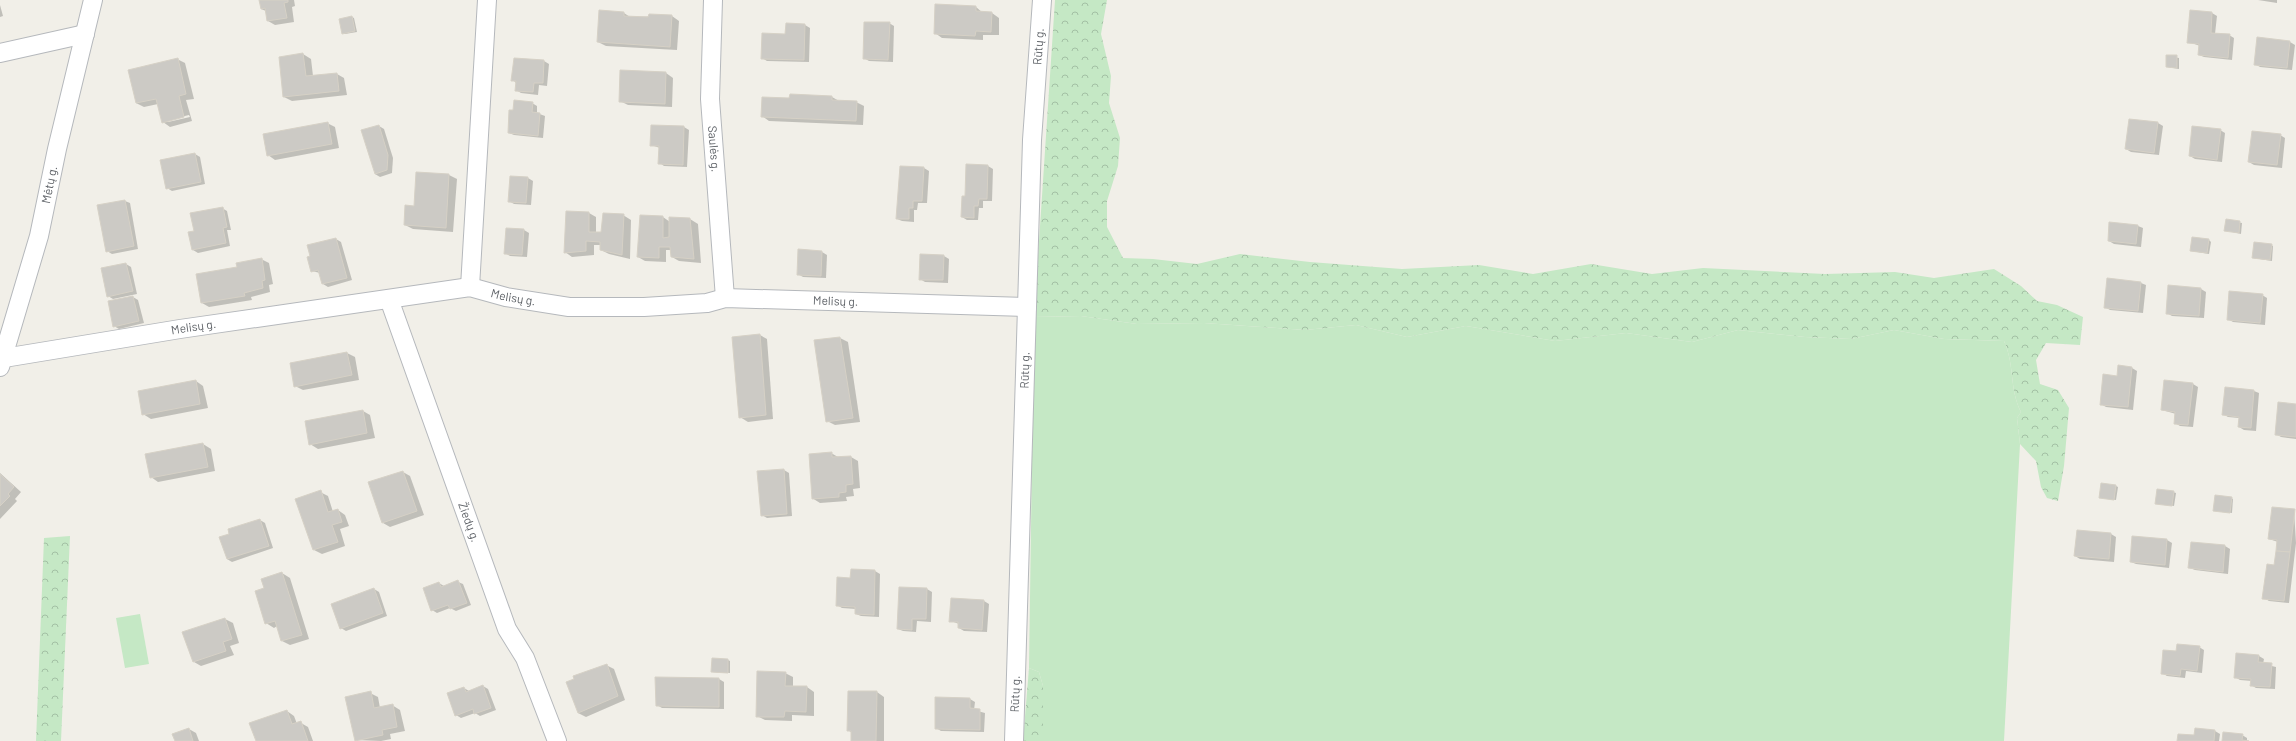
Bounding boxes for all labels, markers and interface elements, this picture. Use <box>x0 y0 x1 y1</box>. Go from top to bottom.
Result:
street label: Rūtų g. <box>1029 28 1046 65</box>
street label: Saulės g. <box>706 125 723 172</box>
street label: Mėtų g. <box>38 165 59 205</box>
street label: Melisų g. <box>490 285 537 308</box>
street label: Melisų g. <box>813 293 858 308</box>
street label: Melisų g. <box>170 316 217 336</box>
street label: Rūtų g. <box>1017 352 1032 389</box>
street label: Žiedų g. <box>456 500 483 544</box>
street label: Rūtų g. <box>1007 675 1022 713</box>

